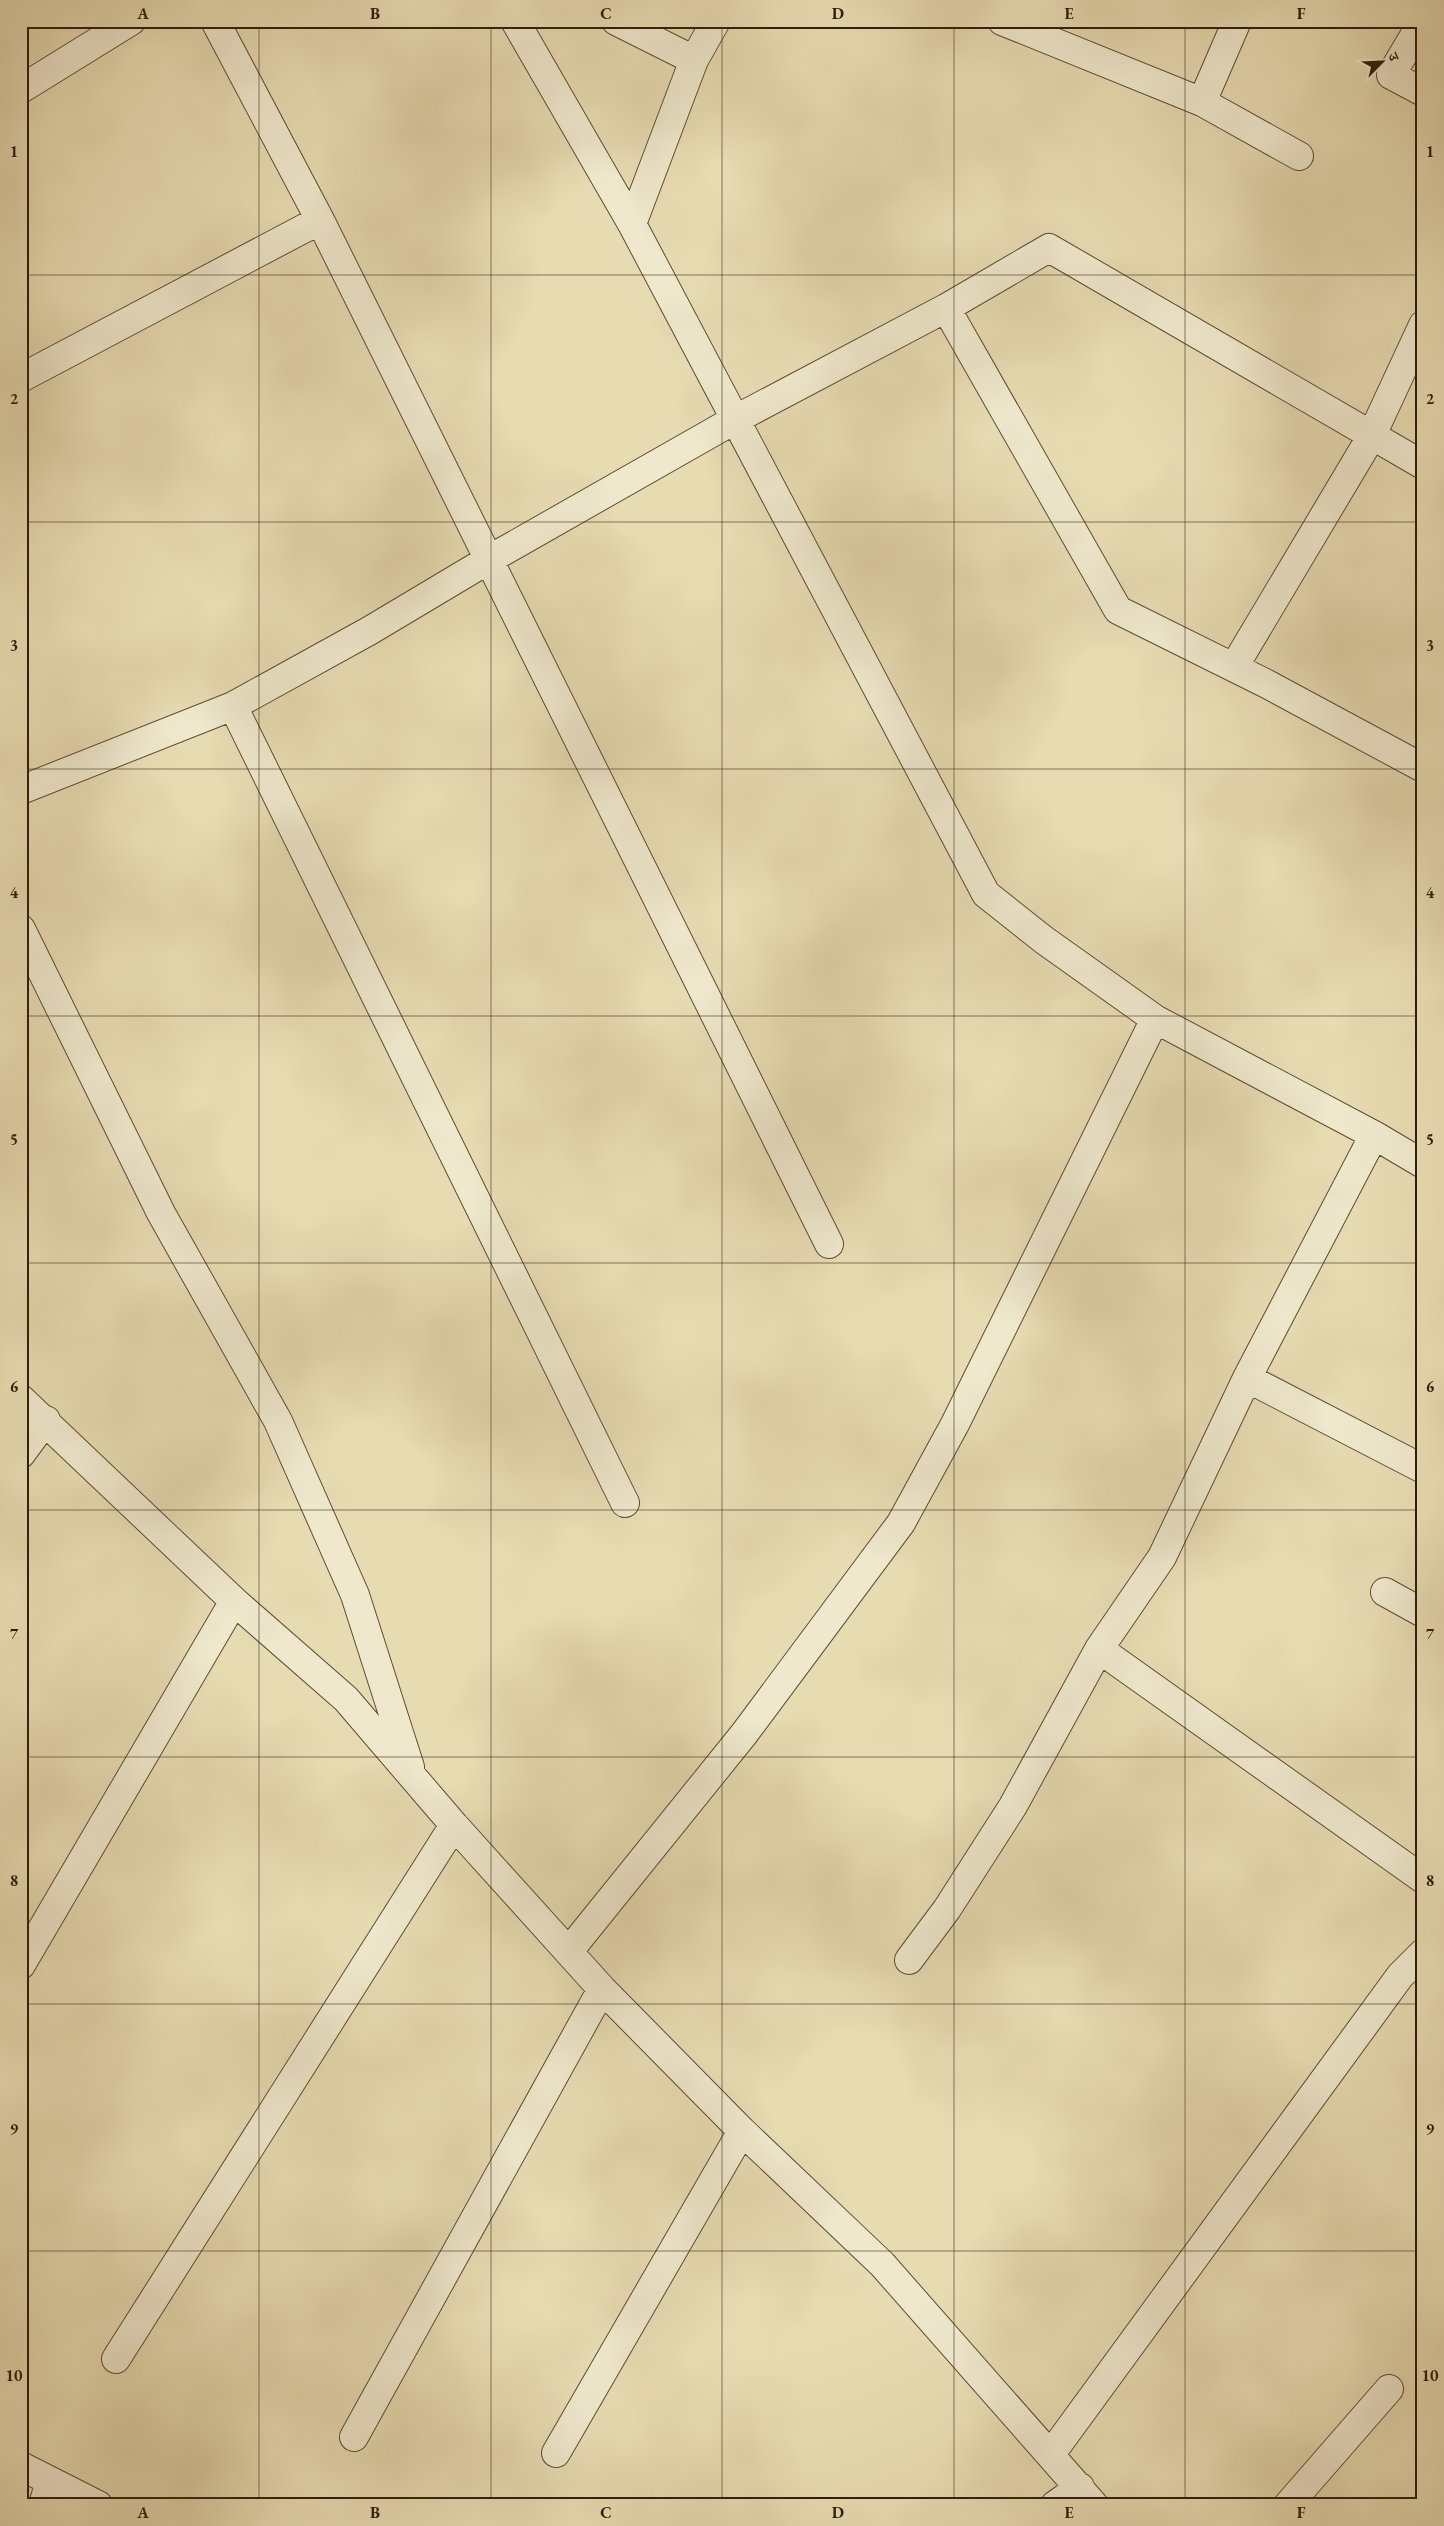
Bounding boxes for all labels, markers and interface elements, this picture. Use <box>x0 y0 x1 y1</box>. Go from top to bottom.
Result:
text: A <box>136 3 149 24</box>
text: B <box>370 3 380 24</box>
text: C <box>600 3 612 24</box>
text: D <box>832 3 844 24</box>
text: E <box>1064 3 1074 24</box>
text: F <box>1297 3 1306 24</box>
north arrow <box>1356 38 1406 88</box>
text: उ <box>1384 49 1404 64</box>
text: 1 <box>10 141 18 162</box>
text: 1 <box>1426 141 1434 162</box>
text: 2 <box>10 388 19 409</box>
text: 2 <box>1426 388 1435 409</box>
text: 3 <box>10 635 18 656</box>
text: 3 <box>1426 635 1434 656</box>
text: 4 <box>10 882 19 903</box>
text: 4 <box>1426 882 1435 903</box>
text: 5 <box>10 1129 18 1150</box>
text: 5 <box>1426 1129 1434 1150</box>
text: 6 <box>10 1376 19 1397</box>
text: 6 <box>1426 1376 1435 1397</box>
text: 7 <box>10 1623 19 1644</box>
text: 7 <box>1426 1623 1435 1644</box>
text: 8 <box>10 1870 18 1891</box>
text: 8 <box>1426 1870 1434 1891</box>
text: 9 <box>10 2118 19 2139</box>
text: 9 <box>1426 2118 1435 2139</box>
text: 10 <box>6 2365 23 2386</box>
text: 10 <box>1422 2365 1439 2386</box>
text: A <box>136 2502 149 2523</box>
text: B <box>370 2502 380 2523</box>
text: C <box>600 2502 612 2523</box>
text: D <box>832 2502 844 2523</box>
text: E <box>1064 2502 1074 2523</box>
text: F <box>1297 2502 1306 2523</box>

